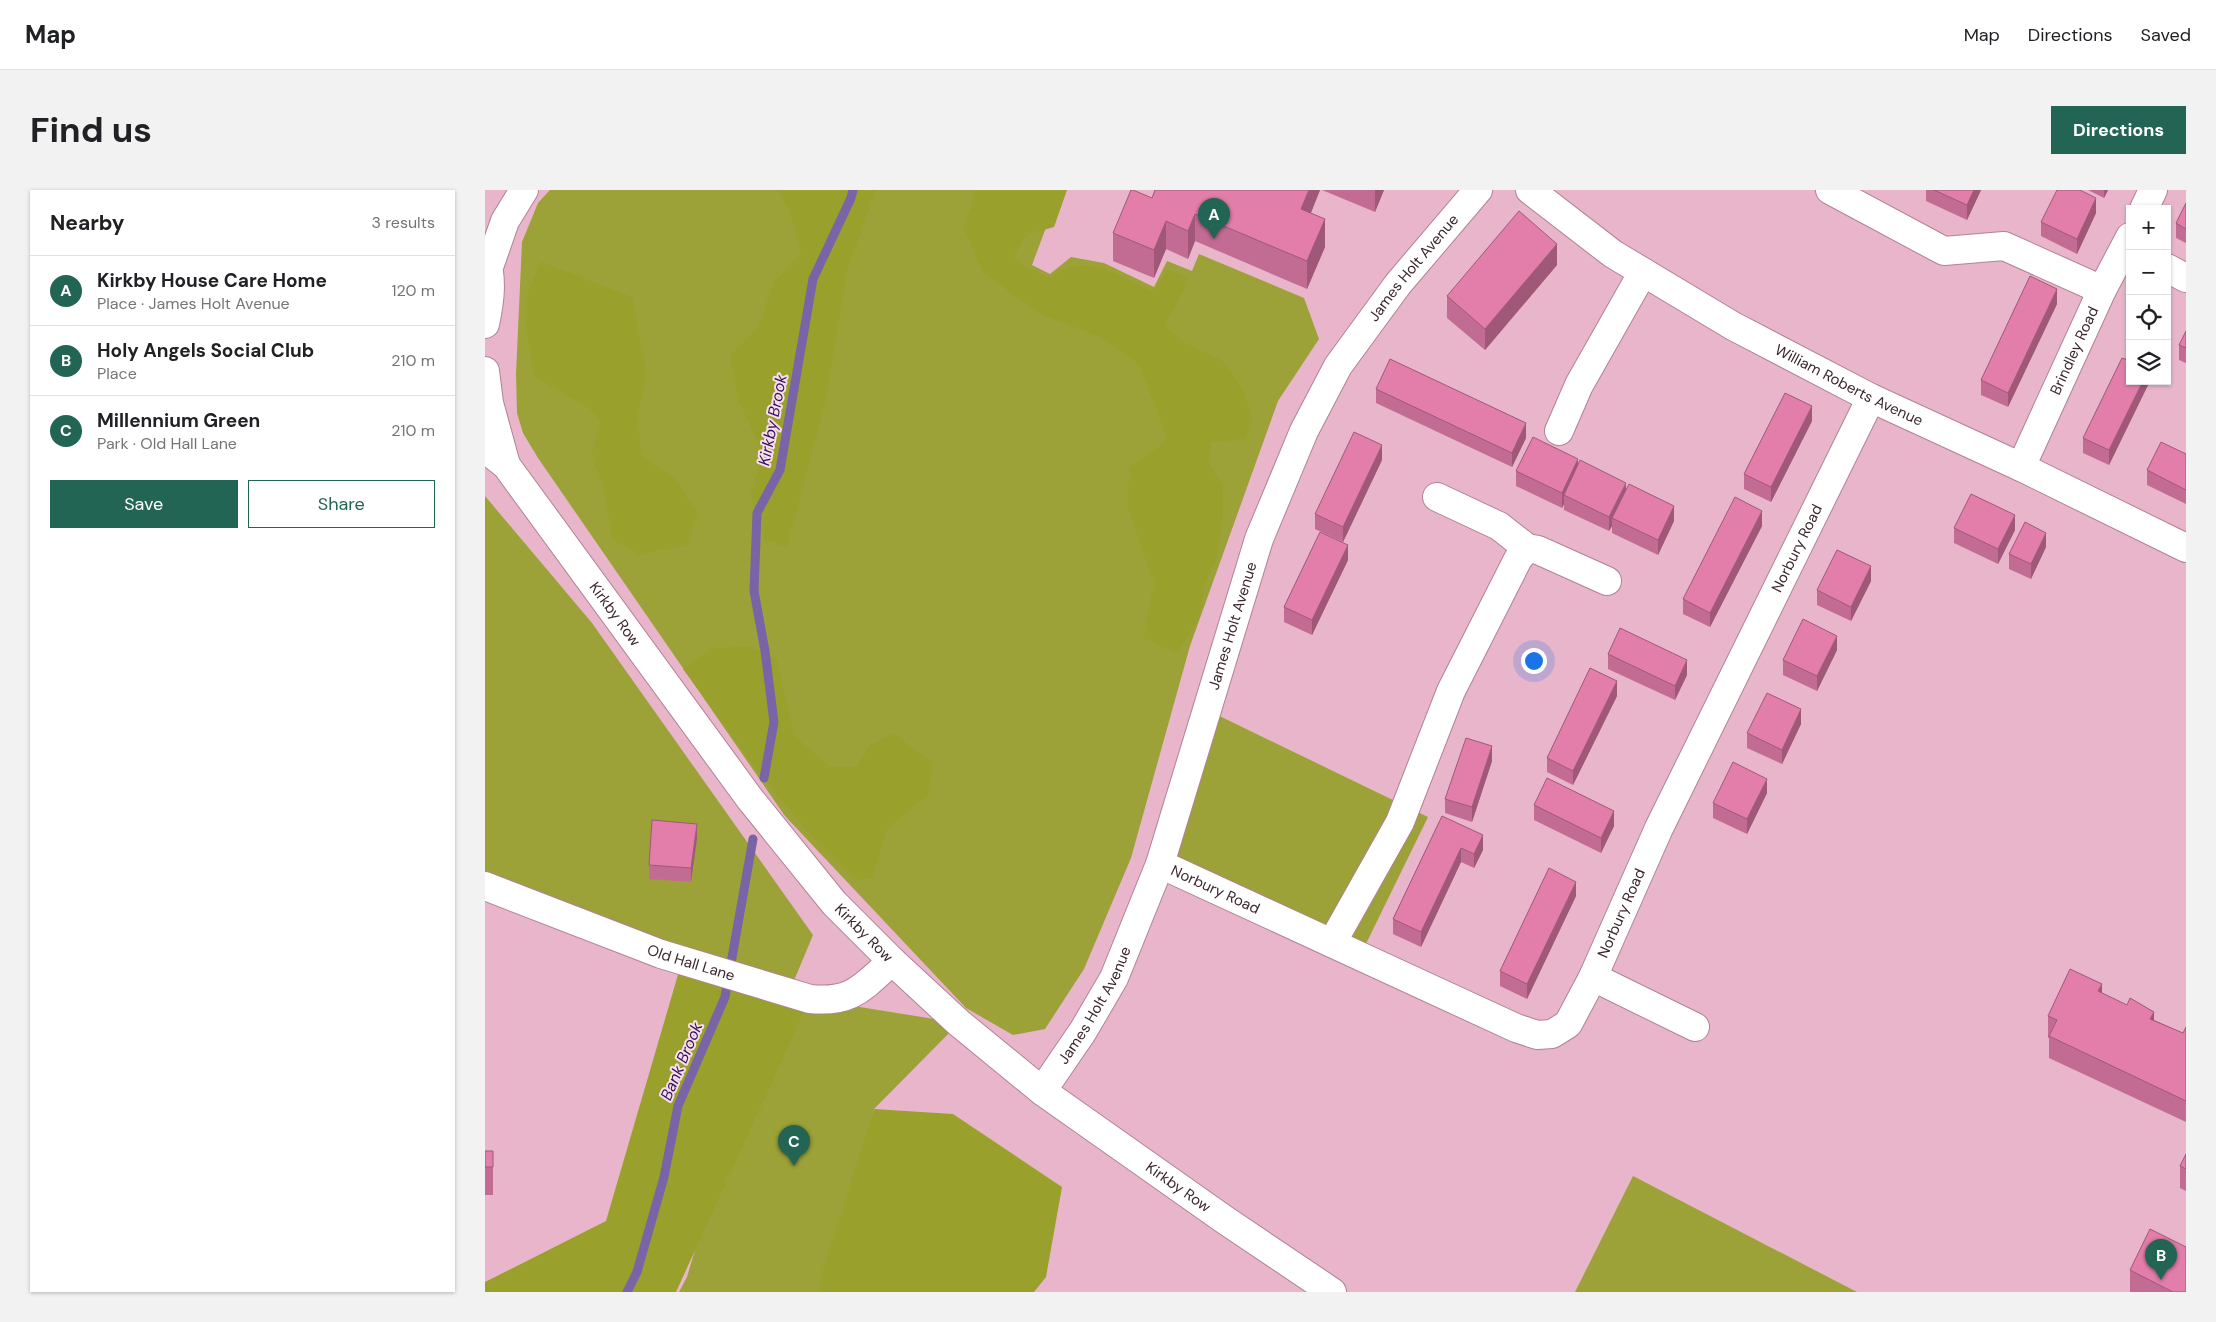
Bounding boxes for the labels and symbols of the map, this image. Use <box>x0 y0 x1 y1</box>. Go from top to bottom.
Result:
pin: A <box>1198 198 1230 239</box>
street label: James Holt Avenue <box>1364 210 1463 325</box>
street label: Brindley Road <box>2045 303 2103 398</box>
street label: William Roberts Avenue <box>1771 340 1926 431</box>
water label: Kirkby Brook <box>753 372 792 468</box>
street label: Norbury Road <box>1767 501 1827 596</box>
street label: James Holt Avenue <box>1204 560 1261 692</box>
street label: Kirkby Row <box>585 578 645 651</box>
your location <box>1521 648 1547 674</box>
street label: Norbury Road <box>1168 860 1263 919</box>
street label: Norbury Road <box>1593 865 1650 961</box>
street label: Kirkby Row <box>830 899 898 967</box>
street label: Old Hall Lane <box>644 940 737 986</box>
street label: James Holt Avenue <box>1053 943 1136 1068</box>
water label: Bank Brook <box>656 1018 708 1103</box>
pin: C <box>778 1125 810 1166</box>
street label: Kirkby Row <box>1142 1157 1215 1217</box>
pin: B <box>2145 1239 2177 1280</box>

